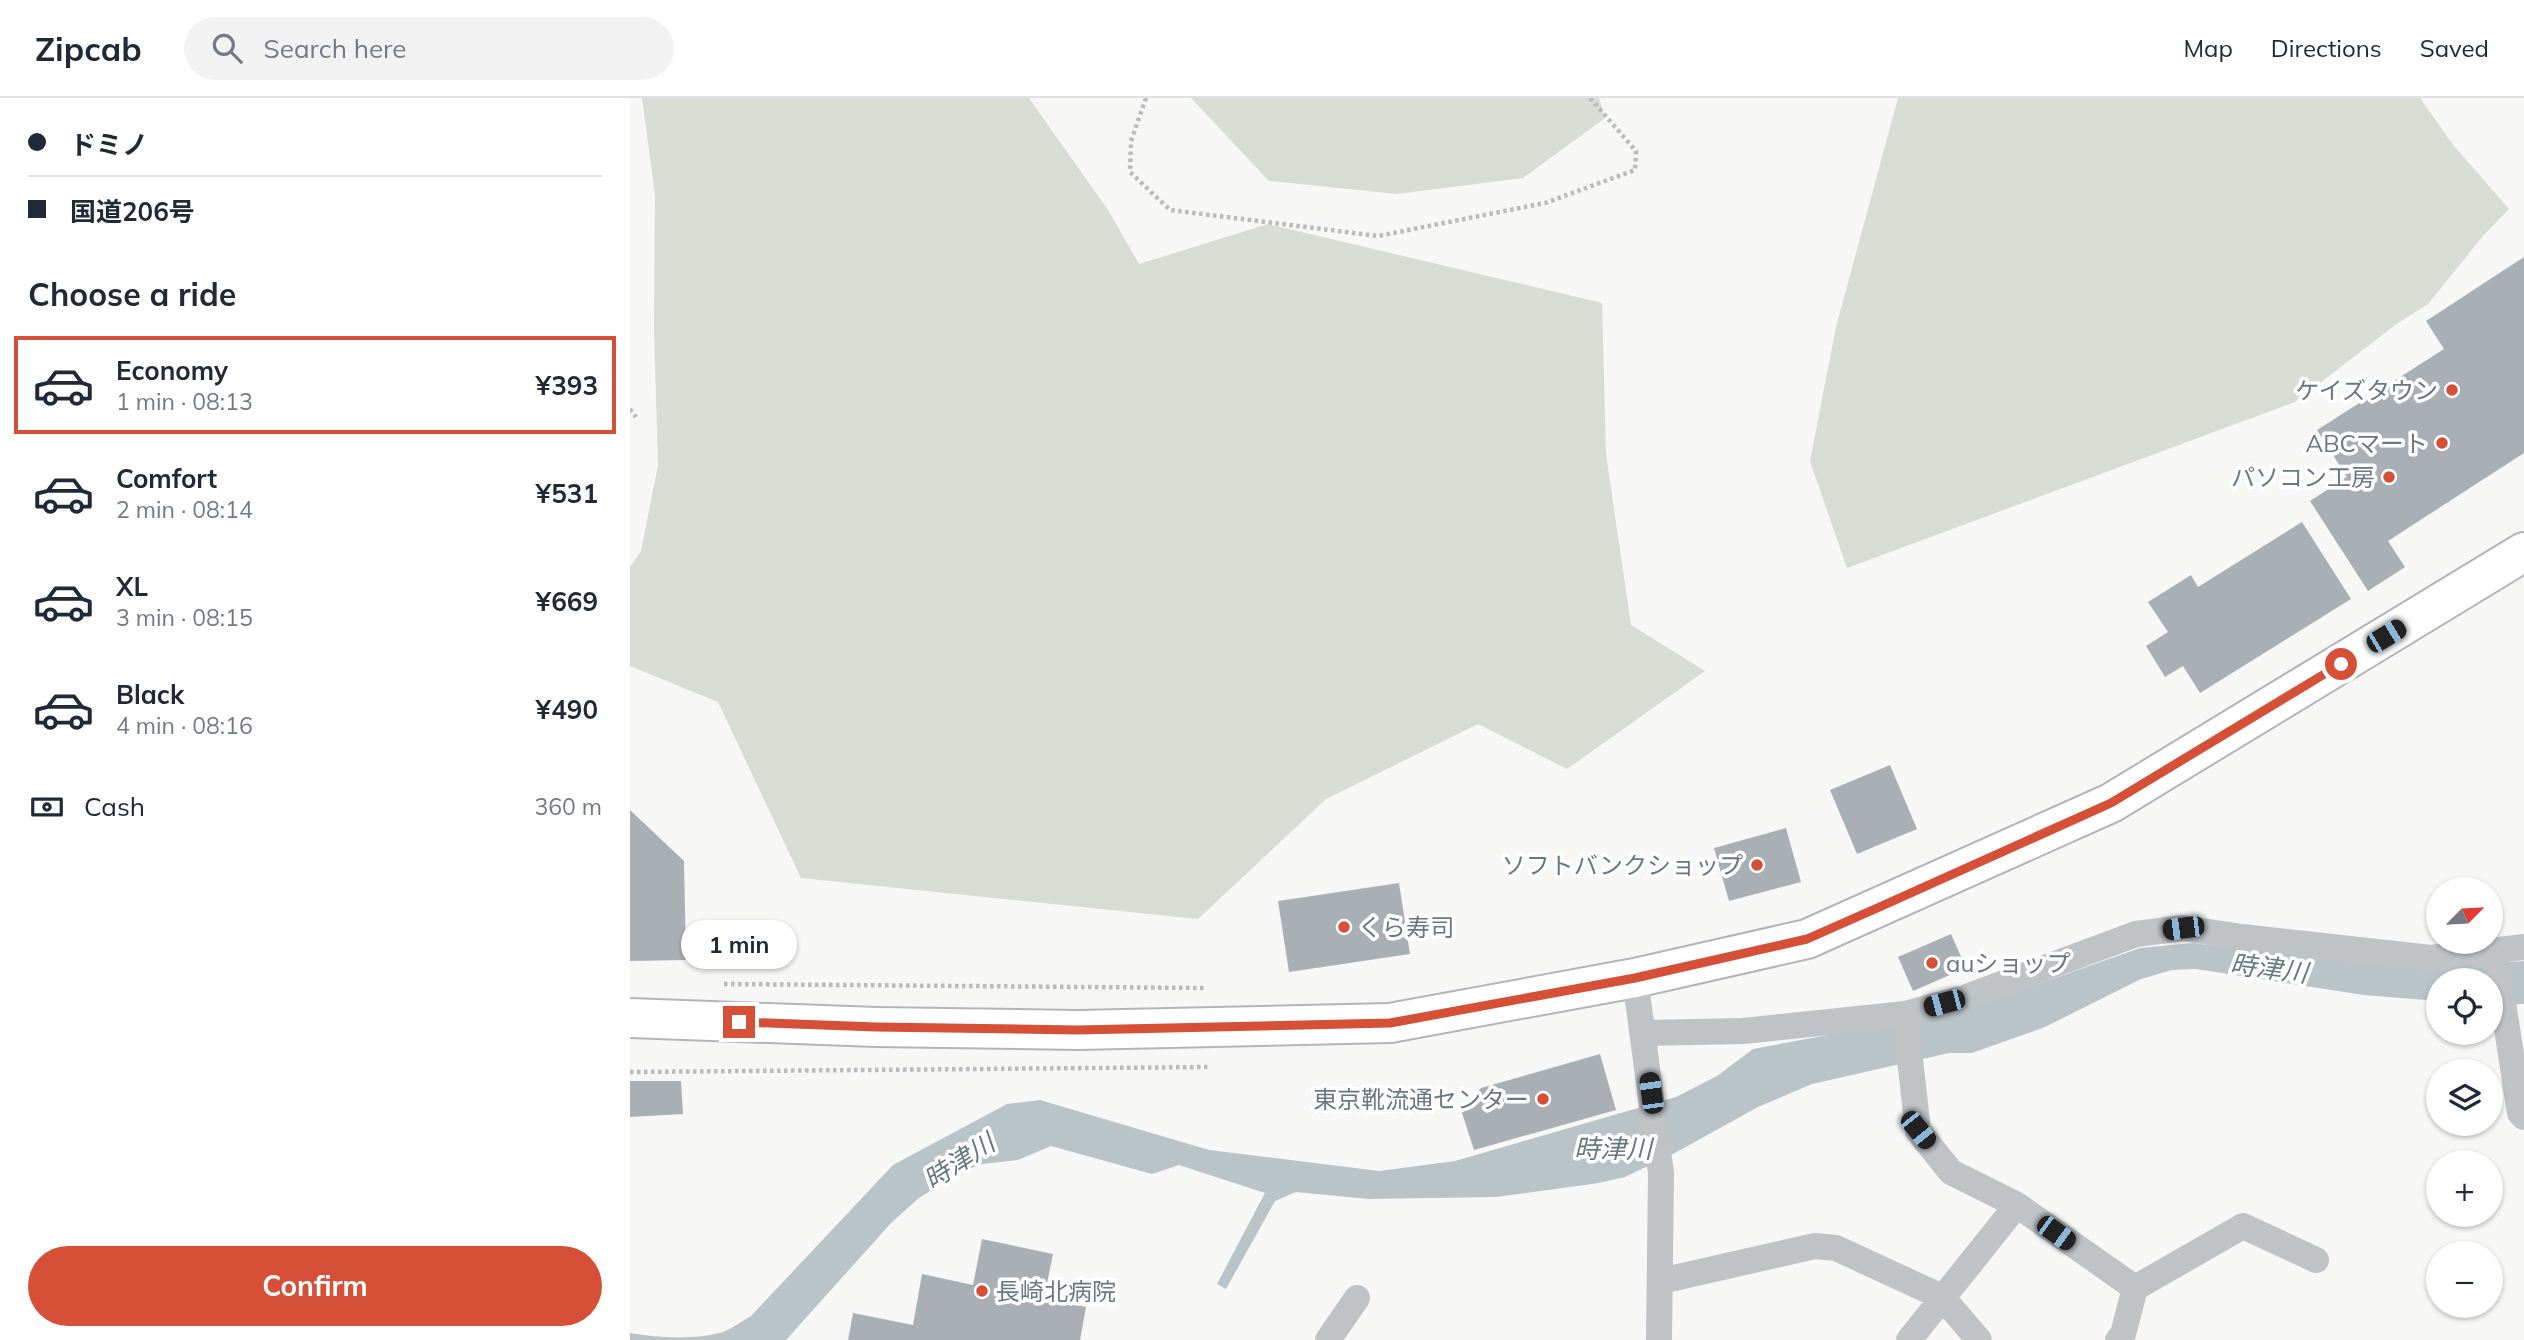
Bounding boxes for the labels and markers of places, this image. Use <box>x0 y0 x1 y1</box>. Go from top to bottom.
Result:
place label: ケイズタウン <box>2295 375 2438 405</box>
marker: ケイズタウン <box>2444 382 2460 398</box>
place label: ABCマート <box>2306 428 2428 458</box>
marker: ABCマート <box>2434 435 2450 451</box>
place label: パソコン工房 <box>2231 462 2375 492</box>
marker: パソコン工房 <box>2381 469 2397 485</box>
place label: ソフトバンクショップ <box>1502 850 1743 880</box>
marker: ソフトバンクショップ <box>1749 857 1765 873</box>
place label: くら寿司 <box>1358 912 1454 942</box>
marker: くら寿司 <box>1336 919 1352 935</box>
place label: auショップ <box>1946 948 2070 978</box>
marker: auショップ <box>1924 955 1940 971</box>
place label: 東京靴流通センター <box>1313 1084 1529 1114</box>
marker: 東京靴流通センター <box>1535 1091 1551 1107</box>
place label: 長崎北病院 <box>996 1276 1116 1306</box>
marker: 長崎北病院 <box>974 1283 990 1299</box>

